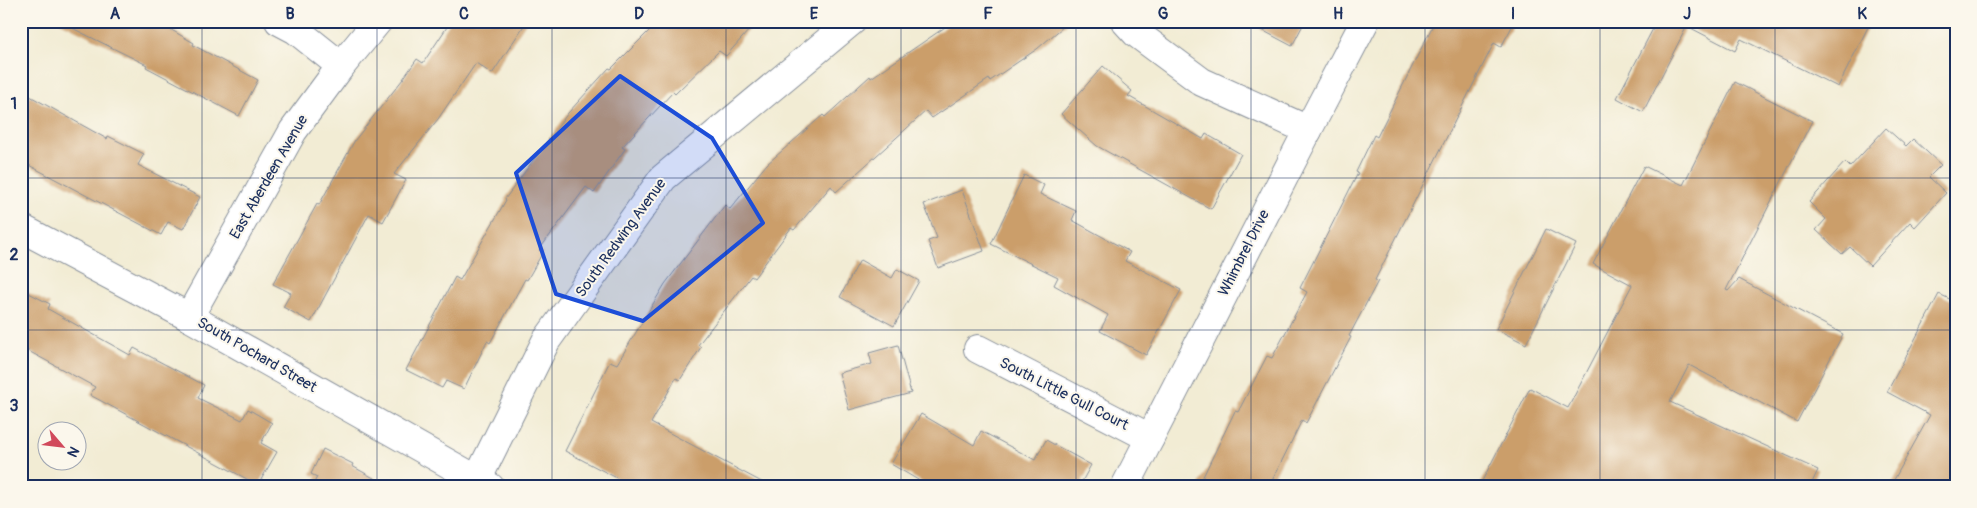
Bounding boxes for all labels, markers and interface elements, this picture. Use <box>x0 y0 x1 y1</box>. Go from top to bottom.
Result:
text: A <box>110 4 121 24</box>
text: B <box>285 4 295 24</box>
text: C <box>459 4 469 24</box>
text: D <box>634 4 644 24</box>
text: E <box>810 4 819 24</box>
text: F <box>983 4 993 24</box>
text: G <box>1158 4 1169 24</box>
text: H <box>1333 4 1343 24</box>
text: I <box>1511 4 1515 24</box>
text: J <box>1683 4 1691 24</box>
text: K <box>1857 4 1867 24</box>
text: 1 <box>11 94 17 114</box>
street label: East Aberdeen Avenue <box>226 111 313 242</box>
street label: South Redwing Avenue <box>572 174 671 301</box>
street label: Whimbrel Drive <box>1214 206 1274 299</box>
text: 2 <box>10 245 19 265</box>
street label: South Pochard Street <box>194 313 321 397</box>
street label: South Little Gull Court <box>996 353 1133 435</box>
text: 3 <box>10 396 19 416</box>
north arrow <box>38 420 88 470</box>
text: N <box>63 444 83 460</box>

